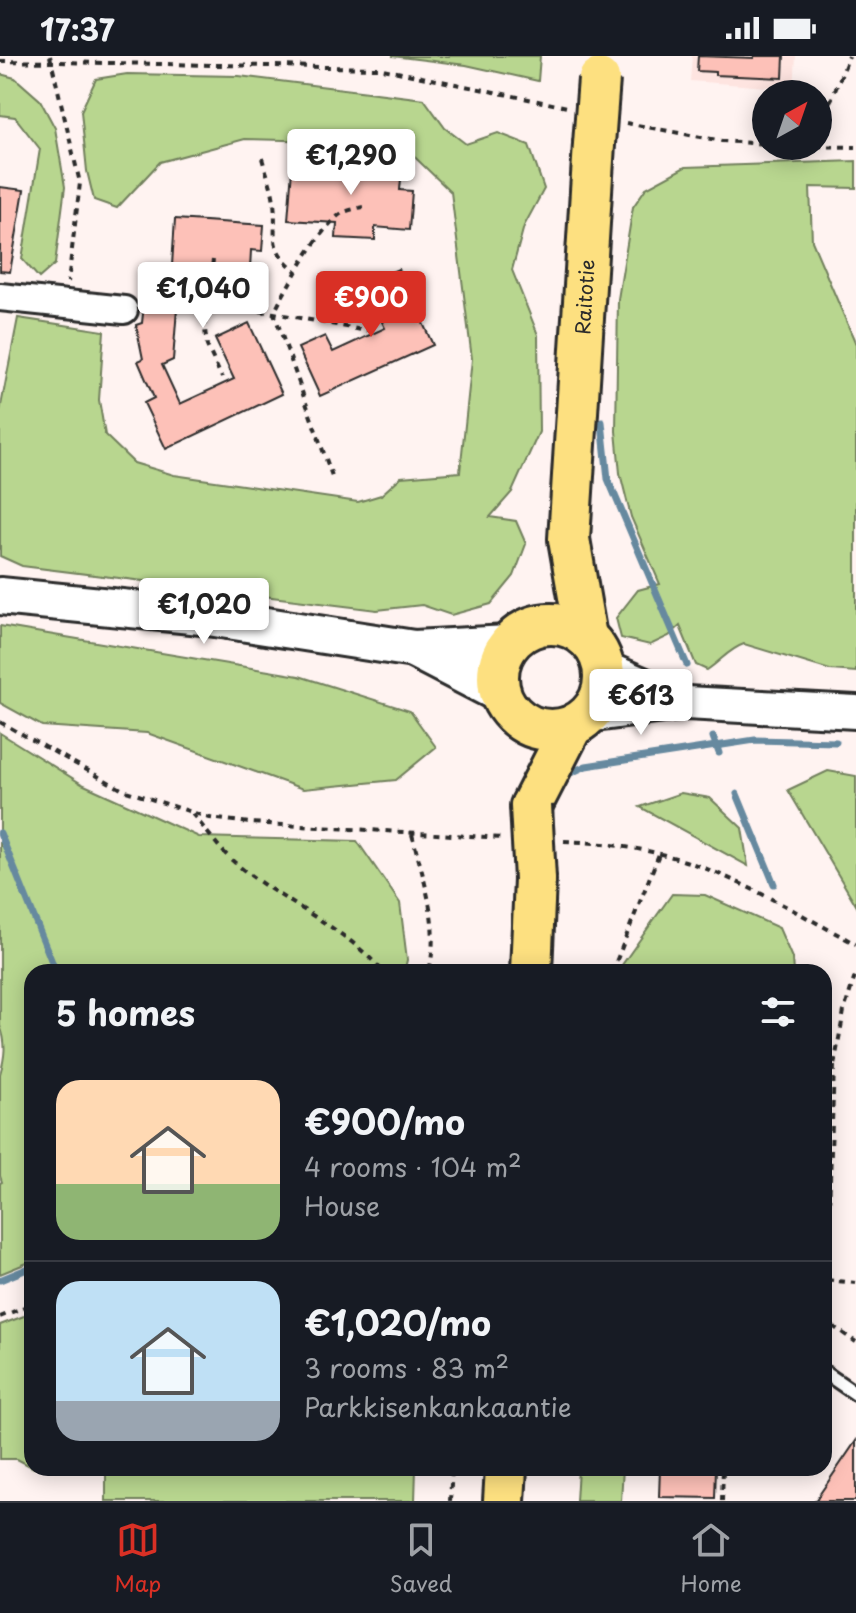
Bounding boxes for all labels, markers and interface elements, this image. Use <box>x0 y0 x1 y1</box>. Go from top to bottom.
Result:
text: 17:37 <box>40 6 115 51</box>
north arrow <box>752 80 832 160</box>
map controls <box>752 80 832 160</box>
pin: €1,290 <box>286 129 416 197</box>
text: €1,290 <box>305 135 397 174</box>
street label: Raitotie <box>567 258 602 335</box>
pin: €1,040 <box>138 262 268 330</box>
text: €1,040 <box>156 268 250 307</box>
pin: €900 <box>324 271 418 339</box>
text: €900 <box>334 277 408 316</box>
pin: €1,020 <box>139 578 269 646</box>
text: €1,020 <box>157 584 251 623</box>
pin: €613 <box>594 669 688 737</box>
text: €613 <box>607 675 675 714</box>
text: 5 homes <box>56 986 195 1038</box>
icon: filters <box>756 990 800 1034</box>
text: €900/mo <box>304 1095 465 1147</box>
icon: home <box>120 1112 216 1208</box>
text: 4 rooms · 104 m² <box>304 1147 522 1186</box>
text: House <box>304 1186 380 1225</box>
text: €1,020/mo <box>304 1296 491 1348</box>
icon: home <box>120 1313 216 1409</box>
text: 3 rooms · 83 m² <box>304 1348 509 1387</box>
text: Parkkisenkankaantie <box>304 1387 572 1426</box>
tab: Map <box>114 1518 161 1599</box>
tab: Saved <box>390 1518 452 1599</box>
tab: Home <box>681 1518 742 1599</box>

